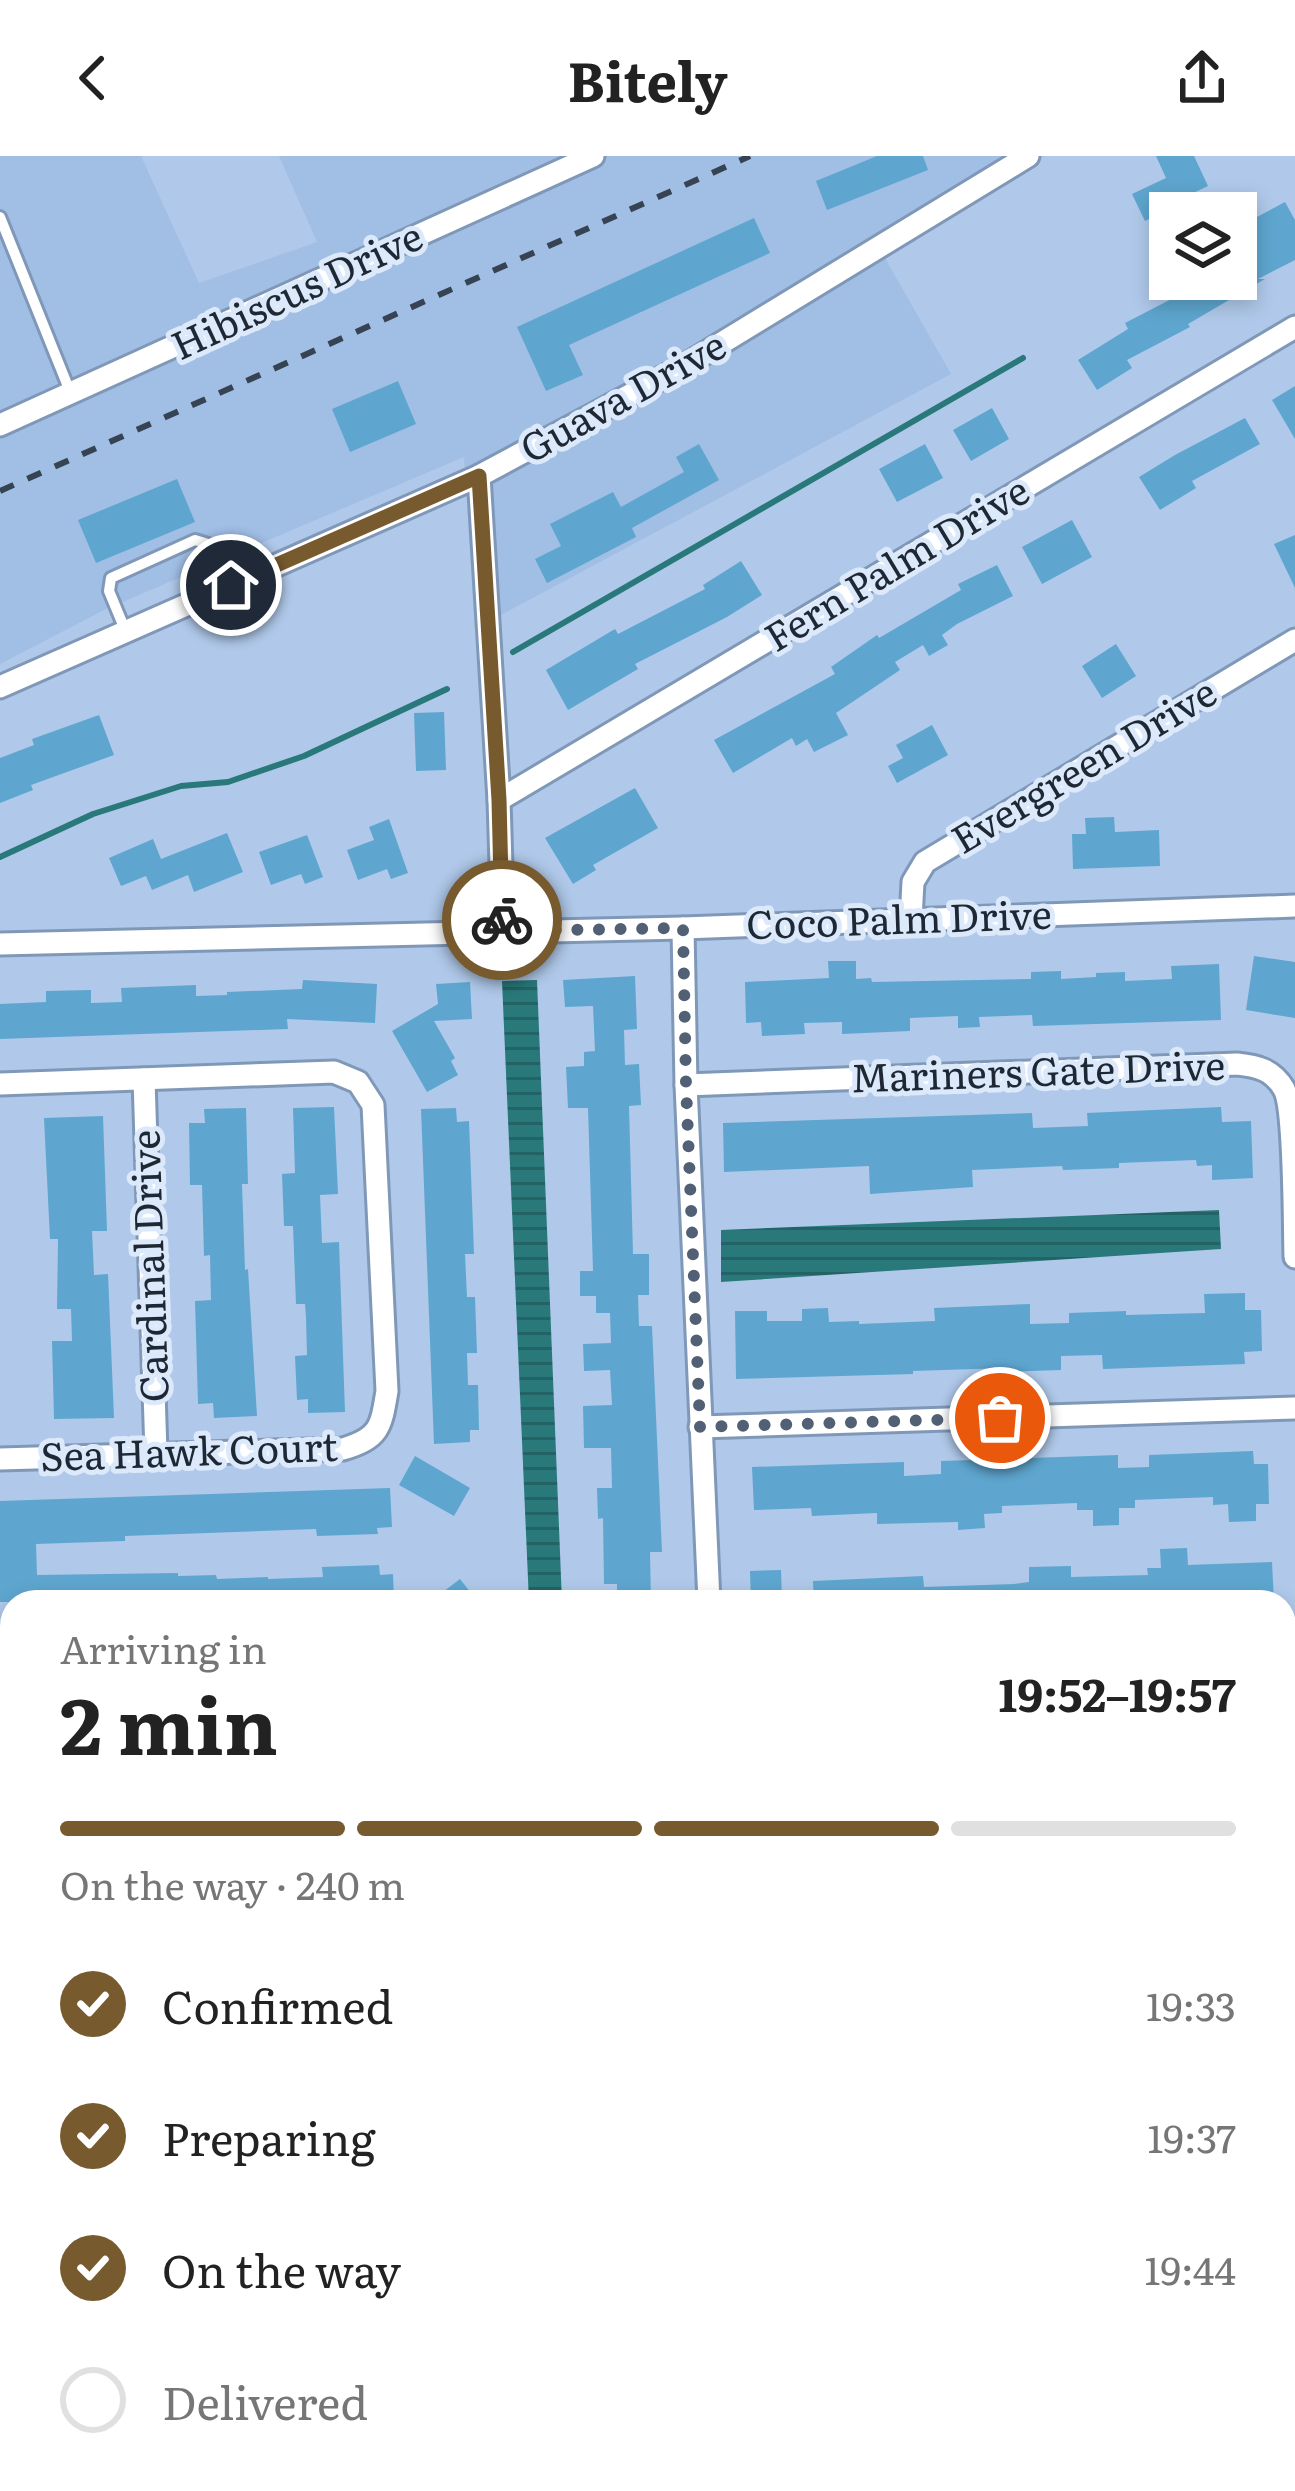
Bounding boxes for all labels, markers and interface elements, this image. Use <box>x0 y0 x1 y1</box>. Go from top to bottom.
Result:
text: Bitely <box>568 38 727 119</box>
icon: back <box>60 45 126 111</box>
icon: share <box>1169 45 1235 111</box>
map controls <box>1149 192 1257 300</box>
button: layers <box>1149 192 1257 300</box>
street label: Hibiscus Drive <box>161 205 431 372</box>
street label: Guava Drive <box>508 314 735 475</box>
street label: Fern Palm Drive <box>752 459 1039 663</box>
pin <box>180 534 282 636</box>
icon: home <box>198 552 264 618</box>
street label: Evergreen Drive <box>939 661 1226 866</box>
courier <box>442 860 562 980</box>
street label: Coco Palm Drive <box>745 883 1053 951</box>
icon: bike <box>469 887 535 953</box>
street label: Mariners Gate Drive <box>850 1033 1226 1105</box>
street label: Cardinal Drive <box>113 1129 181 1403</box>
pin <box>949 1367 1051 1469</box>
icon: bag <box>967 1385 1033 1451</box>
street label: Sea Hawk Court <box>39 1415 339 1483</box>
text: Arriving in <box>60 1618 267 1676</box>
text: 19:52–19:57 <box>999 1659 1236 1726</box>
text: 2 min <box>60 1663 278 1779</box>
text: On the way · 240 m <box>60 1854 405 1912</box>
icon: check <box>60 1971 126 2037</box>
text: Confirmed <box>162 1971 393 2038</box>
text: 19:33 <box>1146 1975 1236 2033</box>
icon: check <box>60 2103 126 2169</box>
text: Preparing <box>162 2103 376 2170</box>
text: 19:37 <box>1147 2107 1236 2165</box>
icon: check <box>60 2235 126 2301</box>
text: On the way <box>162 2235 401 2302</box>
text: 19:44 <box>1145 2239 1236 2297</box>
text: Delivered <box>162 2367 368 2434</box>

